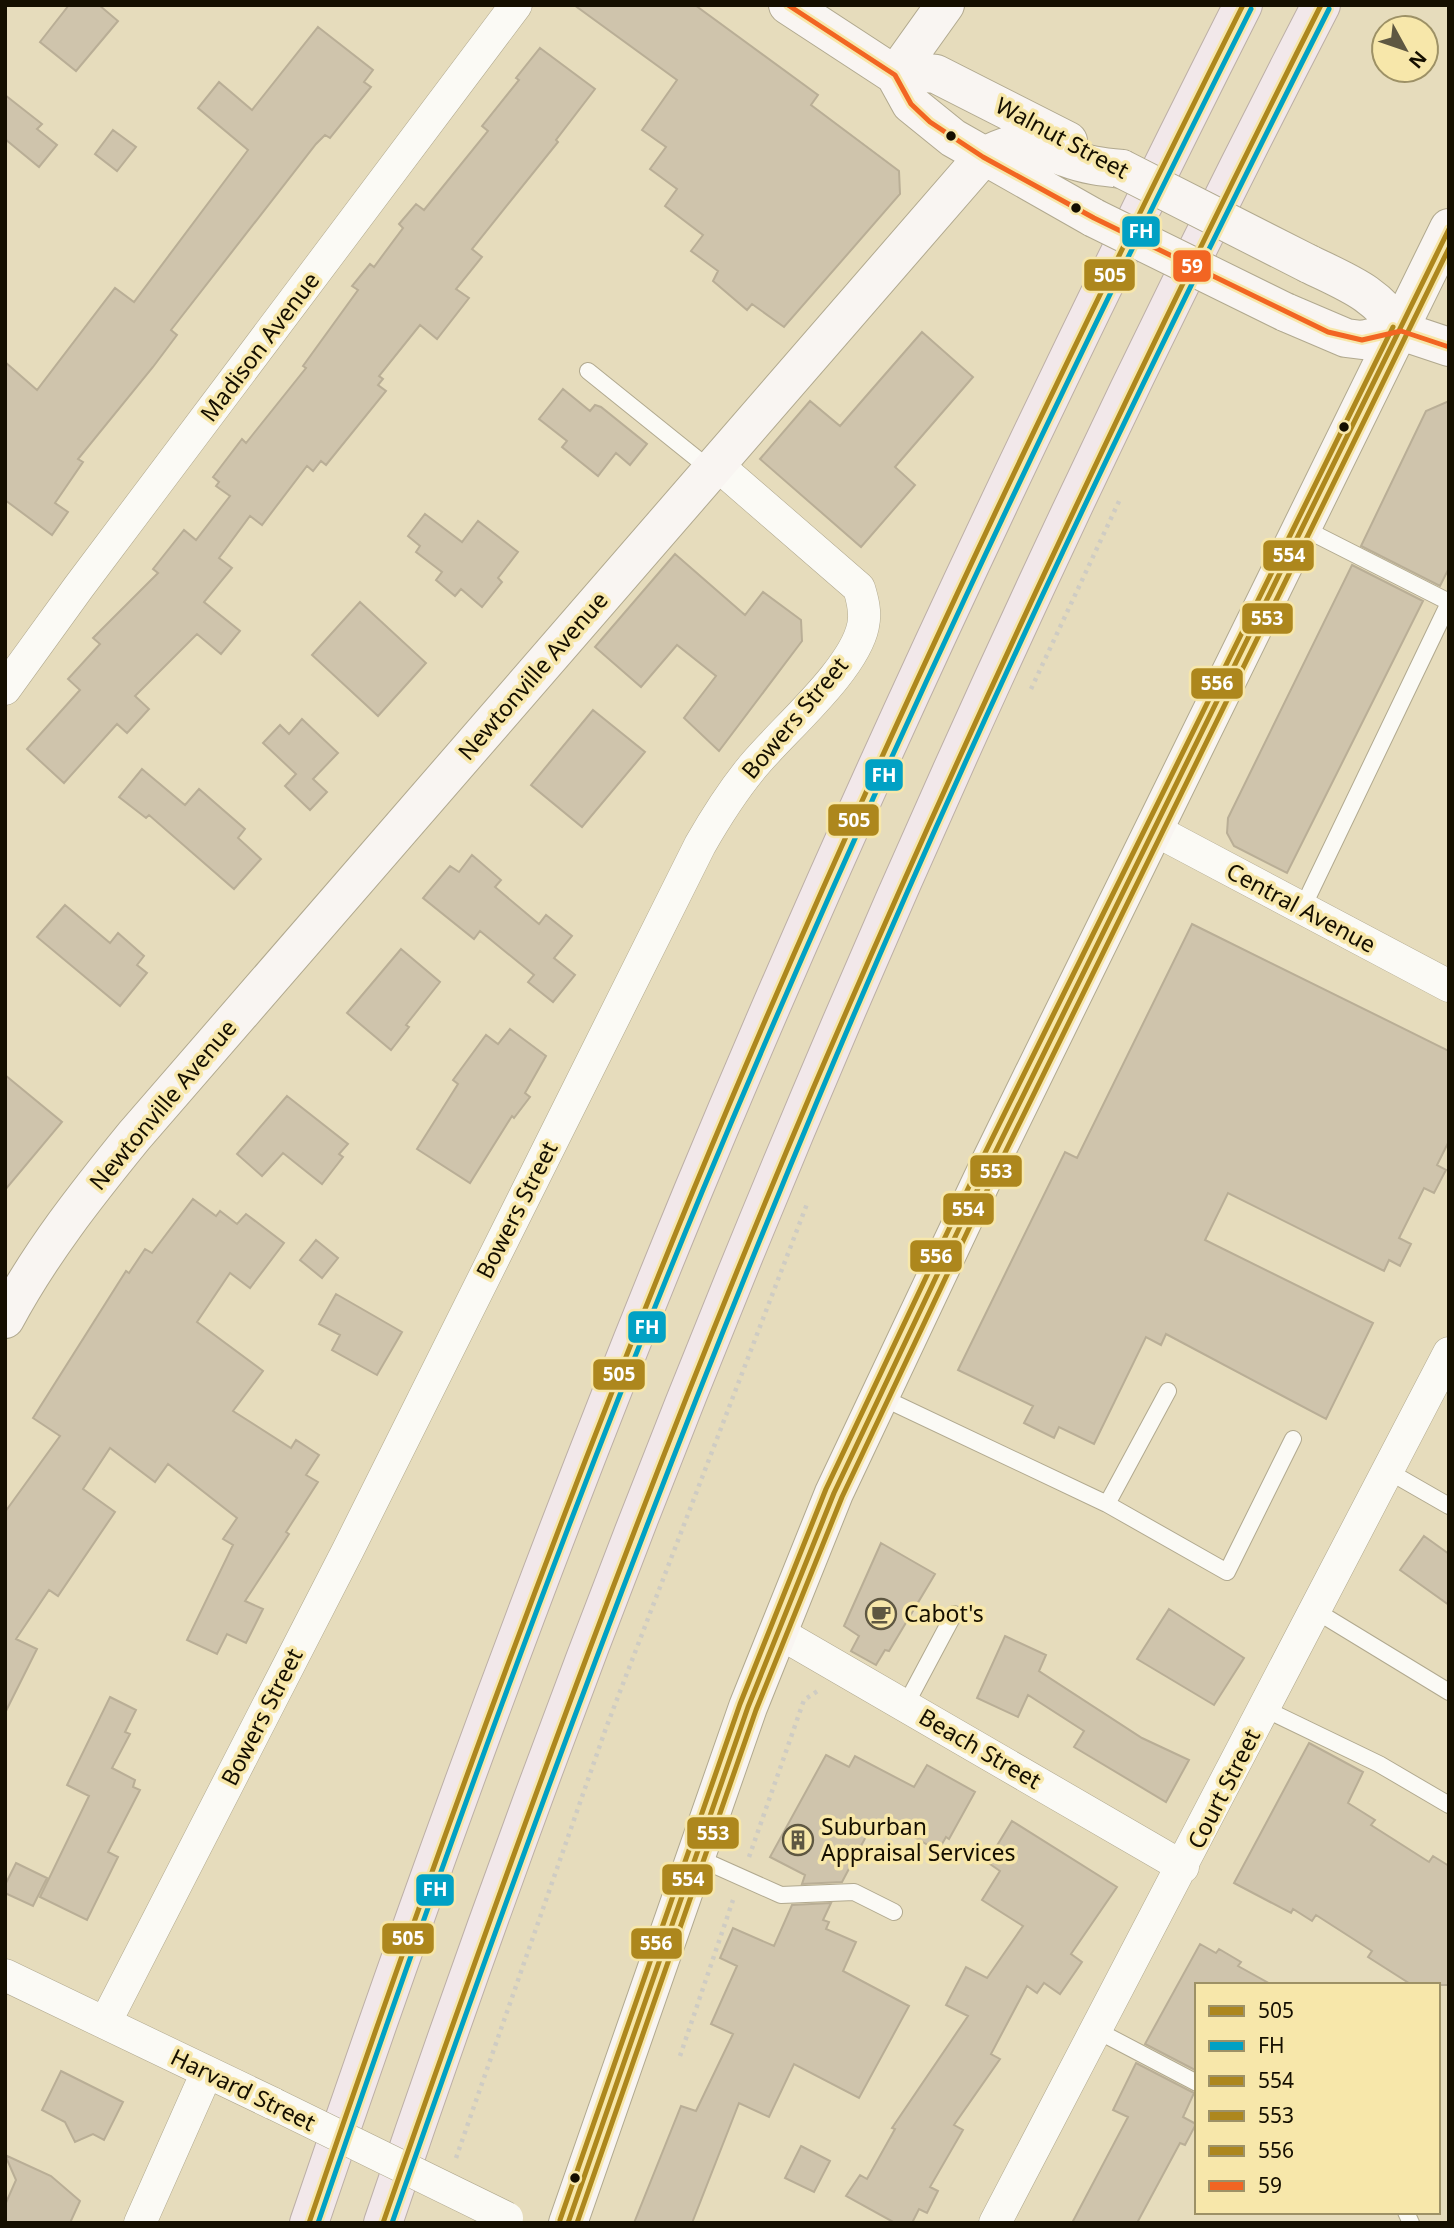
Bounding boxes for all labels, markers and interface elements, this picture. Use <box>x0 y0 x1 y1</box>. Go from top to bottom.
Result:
north arrow <box>1370 14 1440 84</box>
text: N <box>1403 46 1433 74</box>
street label: Walnut Street <box>990 89 1135 186</box>
unlabelled marker <box>944 129 958 143</box>
unlabelled marker <box>1069 201 1083 215</box>
line badge: FH <box>1121 215 1161 248</box>
text: FH <box>1129 218 1153 244</box>
line badge: 59 <box>1172 249 1212 283</box>
text: 59 <box>1181 253 1203 279</box>
line badge: 505 <box>1083 258 1136 292</box>
text: 505 <box>1094 262 1126 288</box>
street label: Madison Avenue <box>192 265 326 428</box>
unlabelled marker <box>1337 420 1351 434</box>
line badge: 554 <box>1262 539 1315 572</box>
text: 554 <box>1273 542 1305 568</box>
street label: Newtonville Avenue <box>450 584 614 766</box>
line badge: 553 <box>1241 602 1294 635</box>
text: 553 <box>1251 605 1283 631</box>
street label: Bowers Street <box>734 650 855 785</box>
line badge: 556 <box>1190 667 1244 700</box>
text: 556 <box>1201 670 1233 696</box>
line badge: FH <box>864 758 904 792</box>
text: FH <box>872 762 896 788</box>
line badge: 505 <box>827 803 880 837</box>
text: 505 <box>838 807 870 833</box>
street label: Central Avenue <box>1221 854 1382 960</box>
street label: Newtonville Avenue <box>81 1012 243 1196</box>
street label: Bowers Street <box>468 1135 564 1284</box>
line badge: 553 <box>969 1154 1023 1188</box>
text: 553 <box>980 1158 1012 1184</box>
line badge: 554 <box>942 1192 995 1226</box>
text: 554 <box>952 1196 984 1222</box>
line badge: 556 <box>909 1239 963 1273</box>
text: 556 <box>920 1243 952 1269</box>
line badge: FH <box>627 1310 667 1344</box>
text: FH <box>635 1314 659 1340</box>
line badge: 505 <box>592 1358 646 1391</box>
text: 505 <box>603 1361 635 1387</box>
cafe icon: Cabot's <box>864 1597 898 1631</box>
place label: Cabot's <box>904 1597 984 1629</box>
street label: Bowers Street <box>213 1642 309 1791</box>
street label: Beach Street <box>913 1700 1048 1796</box>
street label: Court Street <box>1179 1723 1267 1854</box>
place label: Suburban Appraisal Services <box>821 1810 1015 1868</box>
line badge: 553 <box>686 1816 740 1850</box>
text: 553 <box>697 1820 729 1846</box>
building icon: Suburban Appraisal Services <box>781 1823 815 1857</box>
line badge: 554 <box>661 1863 714 1896</box>
text: 554 <box>672 1866 704 1892</box>
line badge: FH <box>415 1873 455 1907</box>
text: FH <box>423 1876 447 1902</box>
line badge: 505 <box>381 1922 435 1955</box>
text: 505 <box>392 1925 424 1951</box>
line badge: 556 <box>630 1927 683 1960</box>
text: 556 <box>640 1930 672 1956</box>
legend <box>1195 1983 1440 2214</box>
text: 505 <box>1258 1996 1294 2024</box>
text: FH <box>1258 2031 1284 2059</box>
street label: Harvard Street <box>166 2040 321 2138</box>
text: 554 <box>1258 2066 1294 2094</box>
text: 553 <box>1258 2101 1294 2129</box>
text: 556 <box>1258 2136 1294 2164</box>
unlabelled marker <box>568 2171 582 2185</box>
text: 59 <box>1258 2171 1282 2199</box>

